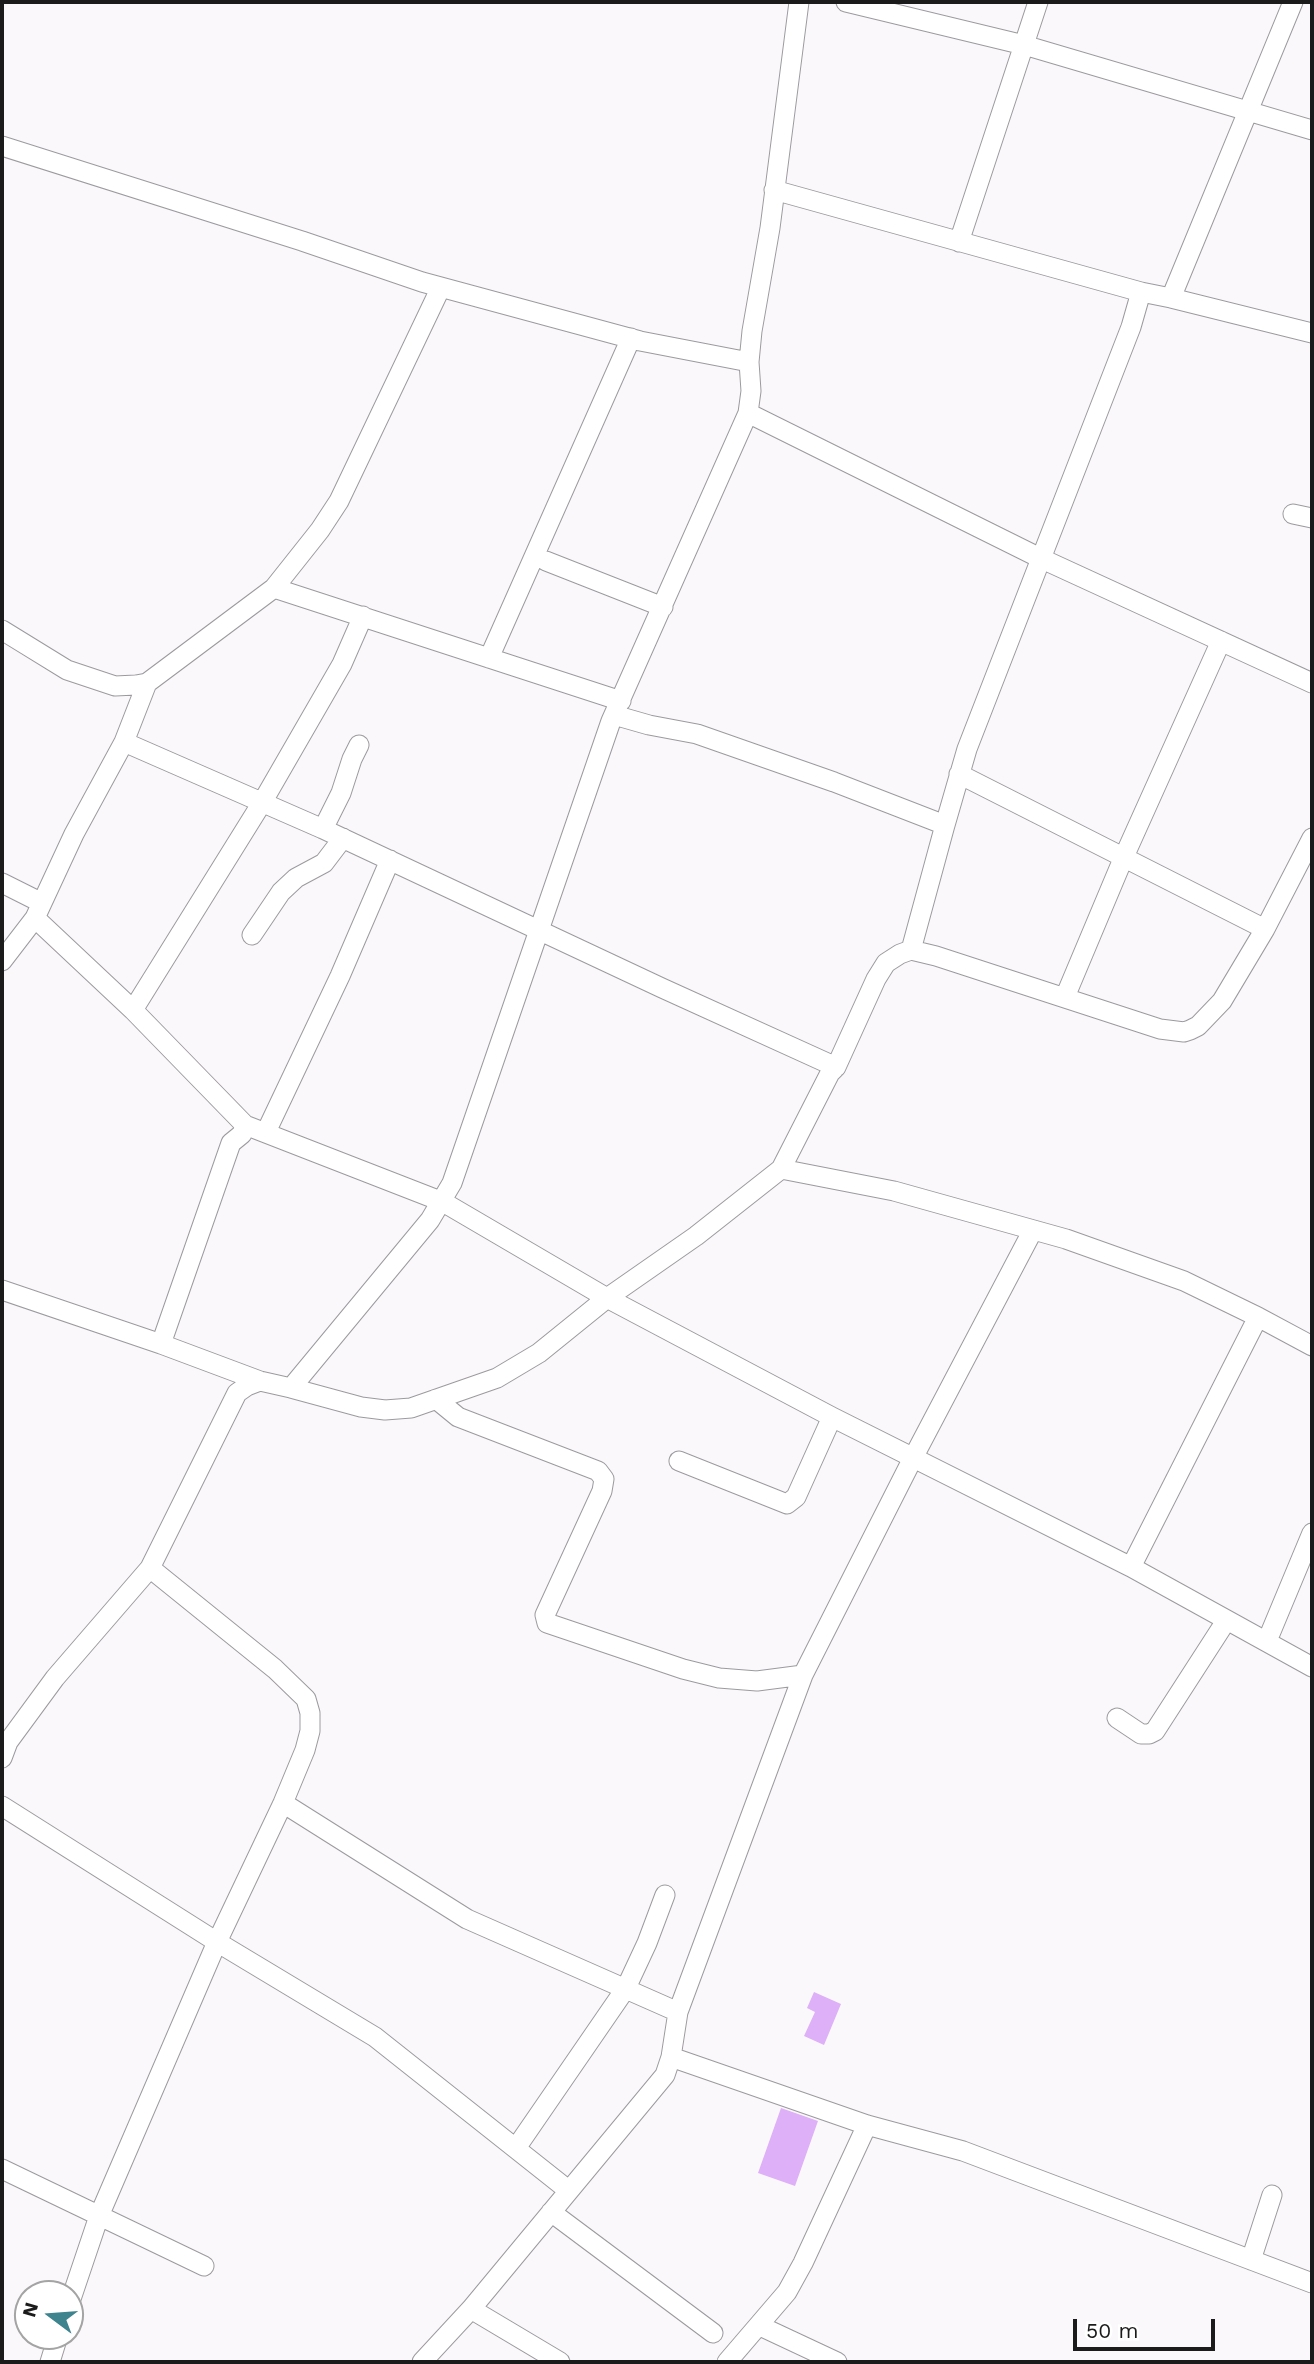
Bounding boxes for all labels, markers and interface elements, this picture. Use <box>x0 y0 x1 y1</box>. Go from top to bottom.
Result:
north arrow <box>14 2280 84 2350</box>
text: N <box>17 2300 43 2320</box>
scale bar <box>1076 2304 1218 2348</box>
text: 50 m <box>1086 2318 1138 2343</box>

